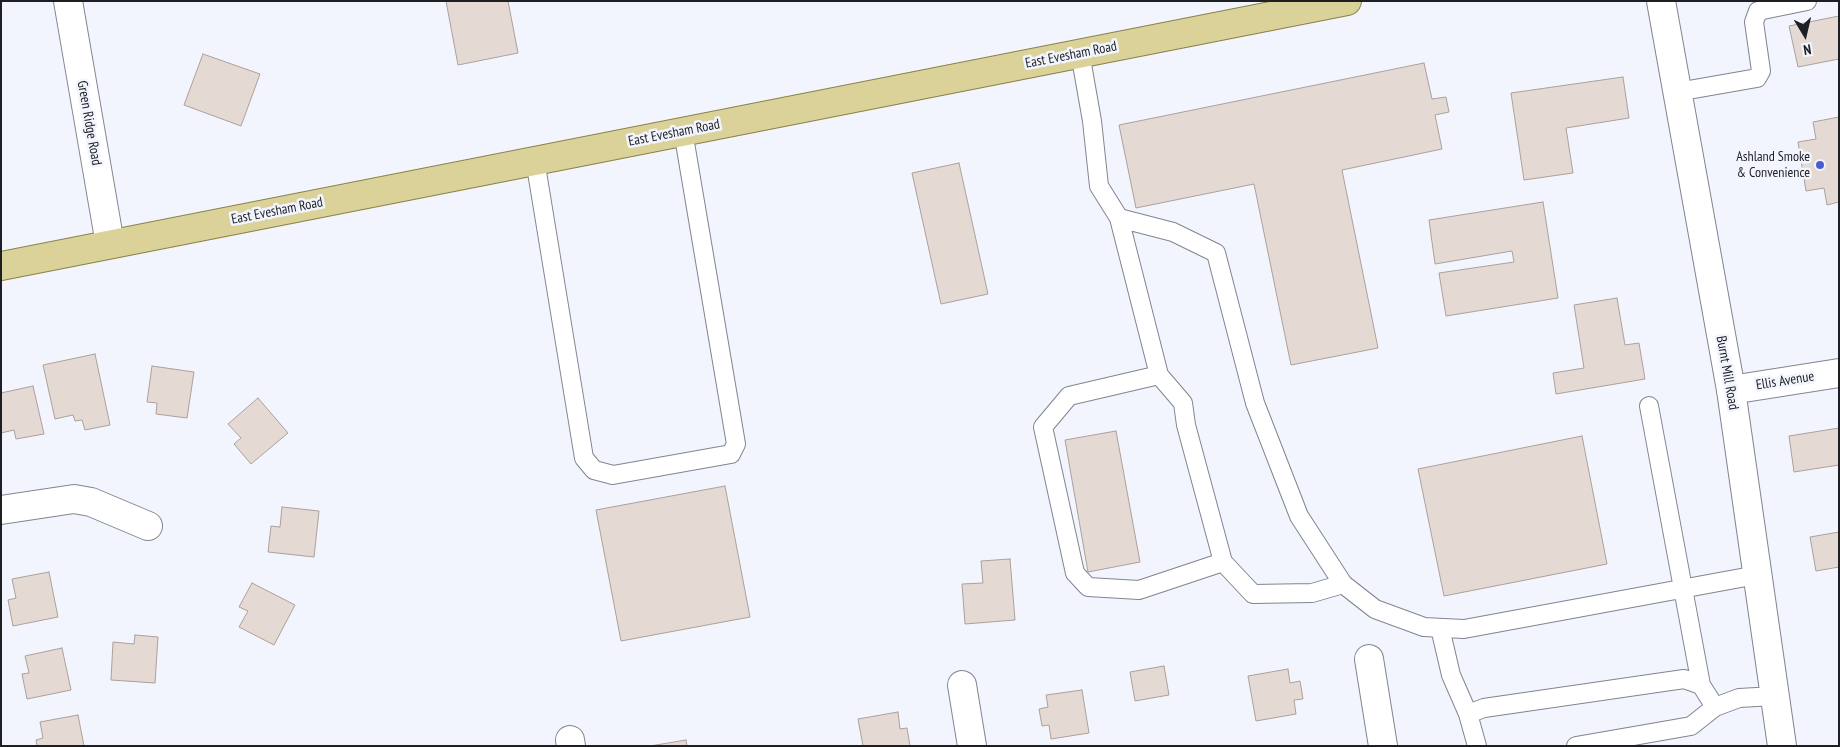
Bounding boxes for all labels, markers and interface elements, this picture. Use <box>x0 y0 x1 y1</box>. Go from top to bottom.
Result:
north arrow <box>1780 10 1830 60</box>
street label: East Evesham Road <box>1024 38 1118 72</box>
text: N <box>1802 40 1812 59</box>
street label: Green Ridge Road <box>73 79 105 167</box>
street label: East Evesham Road <box>627 116 721 150</box>
place label: Ashland Smoke & Convenience <box>1736 149 1810 182</box>
marker: Ashland Smoke & Convenience <box>1814 159 1826 171</box>
street label: East Evesham Road <box>230 194 324 228</box>
street label: Burnt Mill Road <box>1712 335 1742 411</box>
street label: Ellis Avenue <box>1755 368 1815 394</box>

